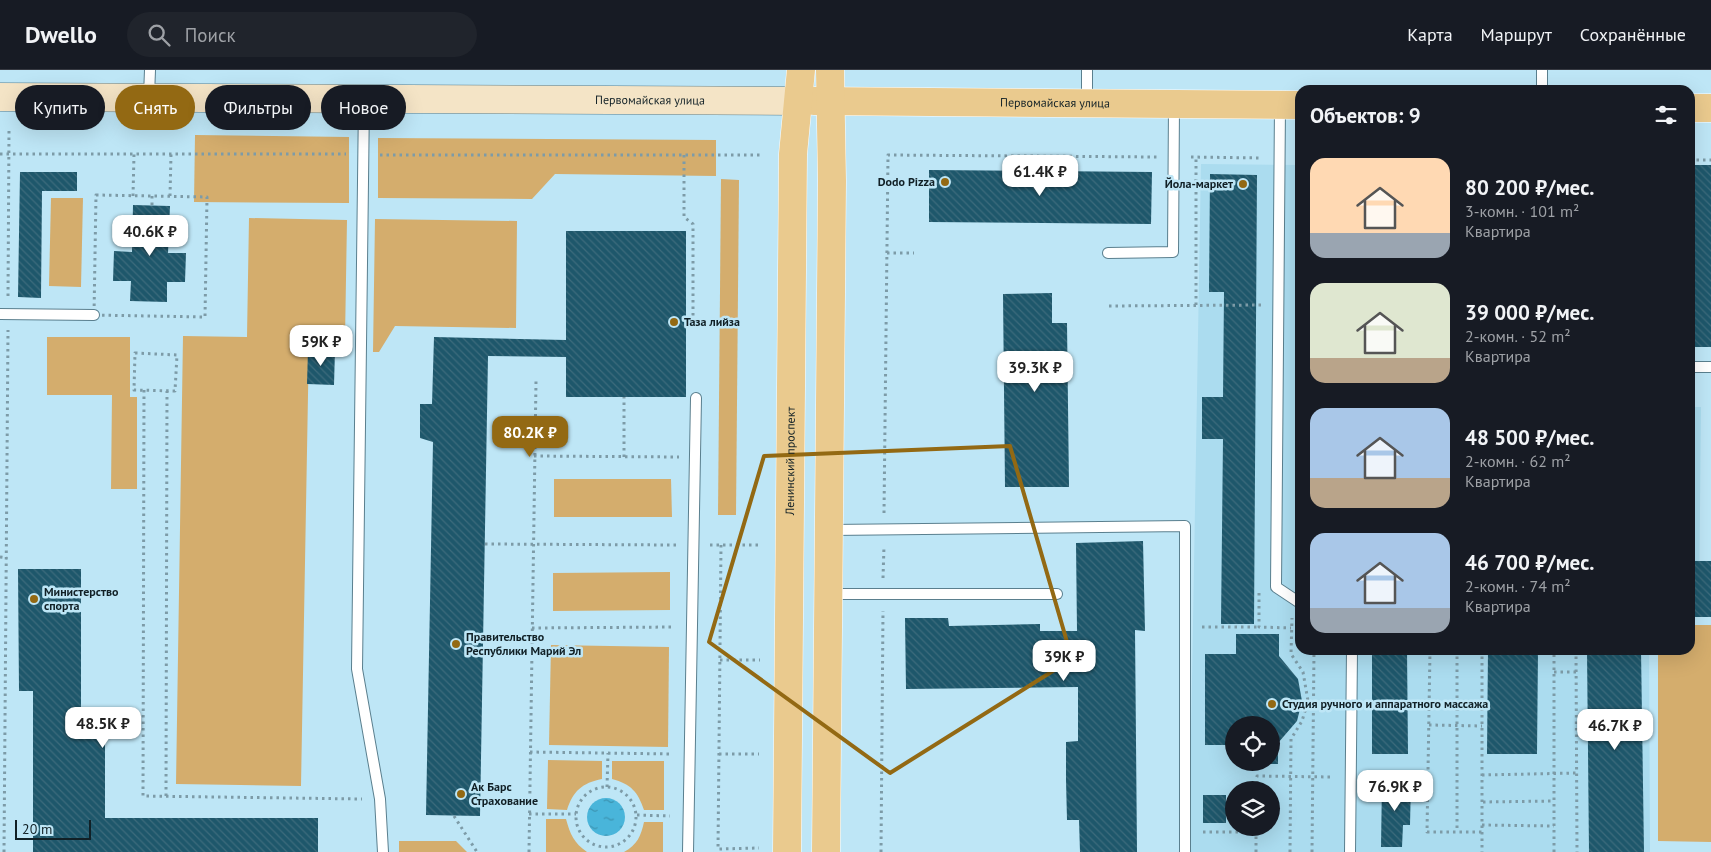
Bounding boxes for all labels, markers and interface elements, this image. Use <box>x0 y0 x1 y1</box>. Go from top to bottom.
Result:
search box <box>127 12 477 57</box>
text: Dwello <box>25 19 97 50</box>
icon: search <box>145 21 173 49</box>
text: Поиск <box>185 23 236 47</box>
text: Карта <box>1407 23 1453 46</box>
text: Маршрут <box>1481 23 1552 46</box>
text: Сохранённые <box>1580 23 1686 46</box>
chip: Купить <box>15 85 105 130</box>
chip: Снять <box>115 85 195 130</box>
chip: Фильтры <box>205 85 311 130</box>
chip: Новое <box>321 85 406 130</box>
street label: Первомайская улица <box>595 92 705 108</box>
street label: Первомайская улица <box>1000 95 1110 110</box>
icon: filters <box>1652 101 1680 129</box>
text: Объектов: 9 <box>1310 102 1421 129</box>
pin: 61.4K ₽ <box>994 154 1086 197</box>
text: 61.4K ₽ <box>1013 161 1067 181</box>
place label: Dodo Pizza <box>878 174 935 189</box>
text: 80 200 ₽/мес. <box>1465 174 1594 201</box>
marker: Dodo Pizza <box>939 176 951 188</box>
place label: Йола-маркет <box>1165 176 1233 191</box>
marker: Йола-маркет <box>1237 178 1249 190</box>
icon: home <box>1350 178 1410 238</box>
text: 3-комн. · 101 m² <box>1465 201 1579 221</box>
pin: 40.6K ₽ <box>104 214 196 257</box>
text: 40.6K ₽ <box>123 221 177 241</box>
text: Квартира <box>1465 221 1531 241</box>
text: 39 000 ₽/мес. <box>1465 299 1594 326</box>
icon: home <box>1350 303 1410 363</box>
place label: Таза лийза <box>684 314 740 329</box>
marker: Таза лийза <box>668 316 680 328</box>
pin: 59K ₽ <box>286 324 356 367</box>
text: 2-комн. · 52 m² <box>1465 326 1571 346</box>
text: 59K ₽ <box>301 331 341 351</box>
text: Квартира <box>1465 346 1531 366</box>
pin: 39.3K ₽ <box>989 350 1081 393</box>
text: 39.3K ₽ <box>1008 357 1062 377</box>
street label: Ленинский проспект <box>782 406 798 516</box>
pin: 80.2K ₽ <box>484 416 576 458</box>
text: 80.2K ₽ <box>503 422 557 442</box>
text: 48 500 ₽/мес. <box>1465 424 1594 451</box>
icon: home <box>1350 428 1410 488</box>
text: 2-комн. · 62 m² <box>1465 451 1571 471</box>
text: Квартира <box>1465 471 1531 491</box>
text: 46 700 ₽/мес. <box>1465 549 1594 576</box>
icon: home <box>1350 553 1410 613</box>
text: 2-комн. · 74 m² <box>1465 576 1571 596</box>
place label: Министерство спорта <box>44 584 119 613</box>
marker: Министерство спорта <box>28 593 40 605</box>
text: Квартира <box>1465 596 1531 616</box>
place label: Правительство Республики Марий Эл <box>466 629 581 658</box>
marker: Правительство Республики Марий Эл <box>450 638 462 650</box>
pin: 39K ₽ <box>1029 640 1099 682</box>
text: 39K ₽ <box>1044 646 1084 666</box>
place label: Студия ручного и аппаратного массажа <box>1282 696 1488 711</box>
marker: Студия ручного и аппаратного массажа <box>1266 698 1278 710</box>
pin: 48.5K ₽ <box>57 706 149 749</box>
pin: 46.7K ₽ <box>1569 708 1661 751</box>
text: 48.5K ₽ <box>76 713 130 733</box>
text: 46.7K ₽ <box>1588 715 1642 735</box>
map controls <box>1225 716 1280 836</box>
button: locate <box>1225 716 1280 771</box>
pin: 76.9K ₽ <box>1349 770 1441 812</box>
text: 76.9K ₽ <box>1368 776 1422 796</box>
place label: Ак Барс Страхование <box>471 779 538 808</box>
button: layers <box>1225 781 1280 836</box>
marker: Ак Барс Страхование <box>455 788 467 800</box>
scale bar <box>15 817 91 840</box>
text: 20 m <box>22 820 52 838</box>

